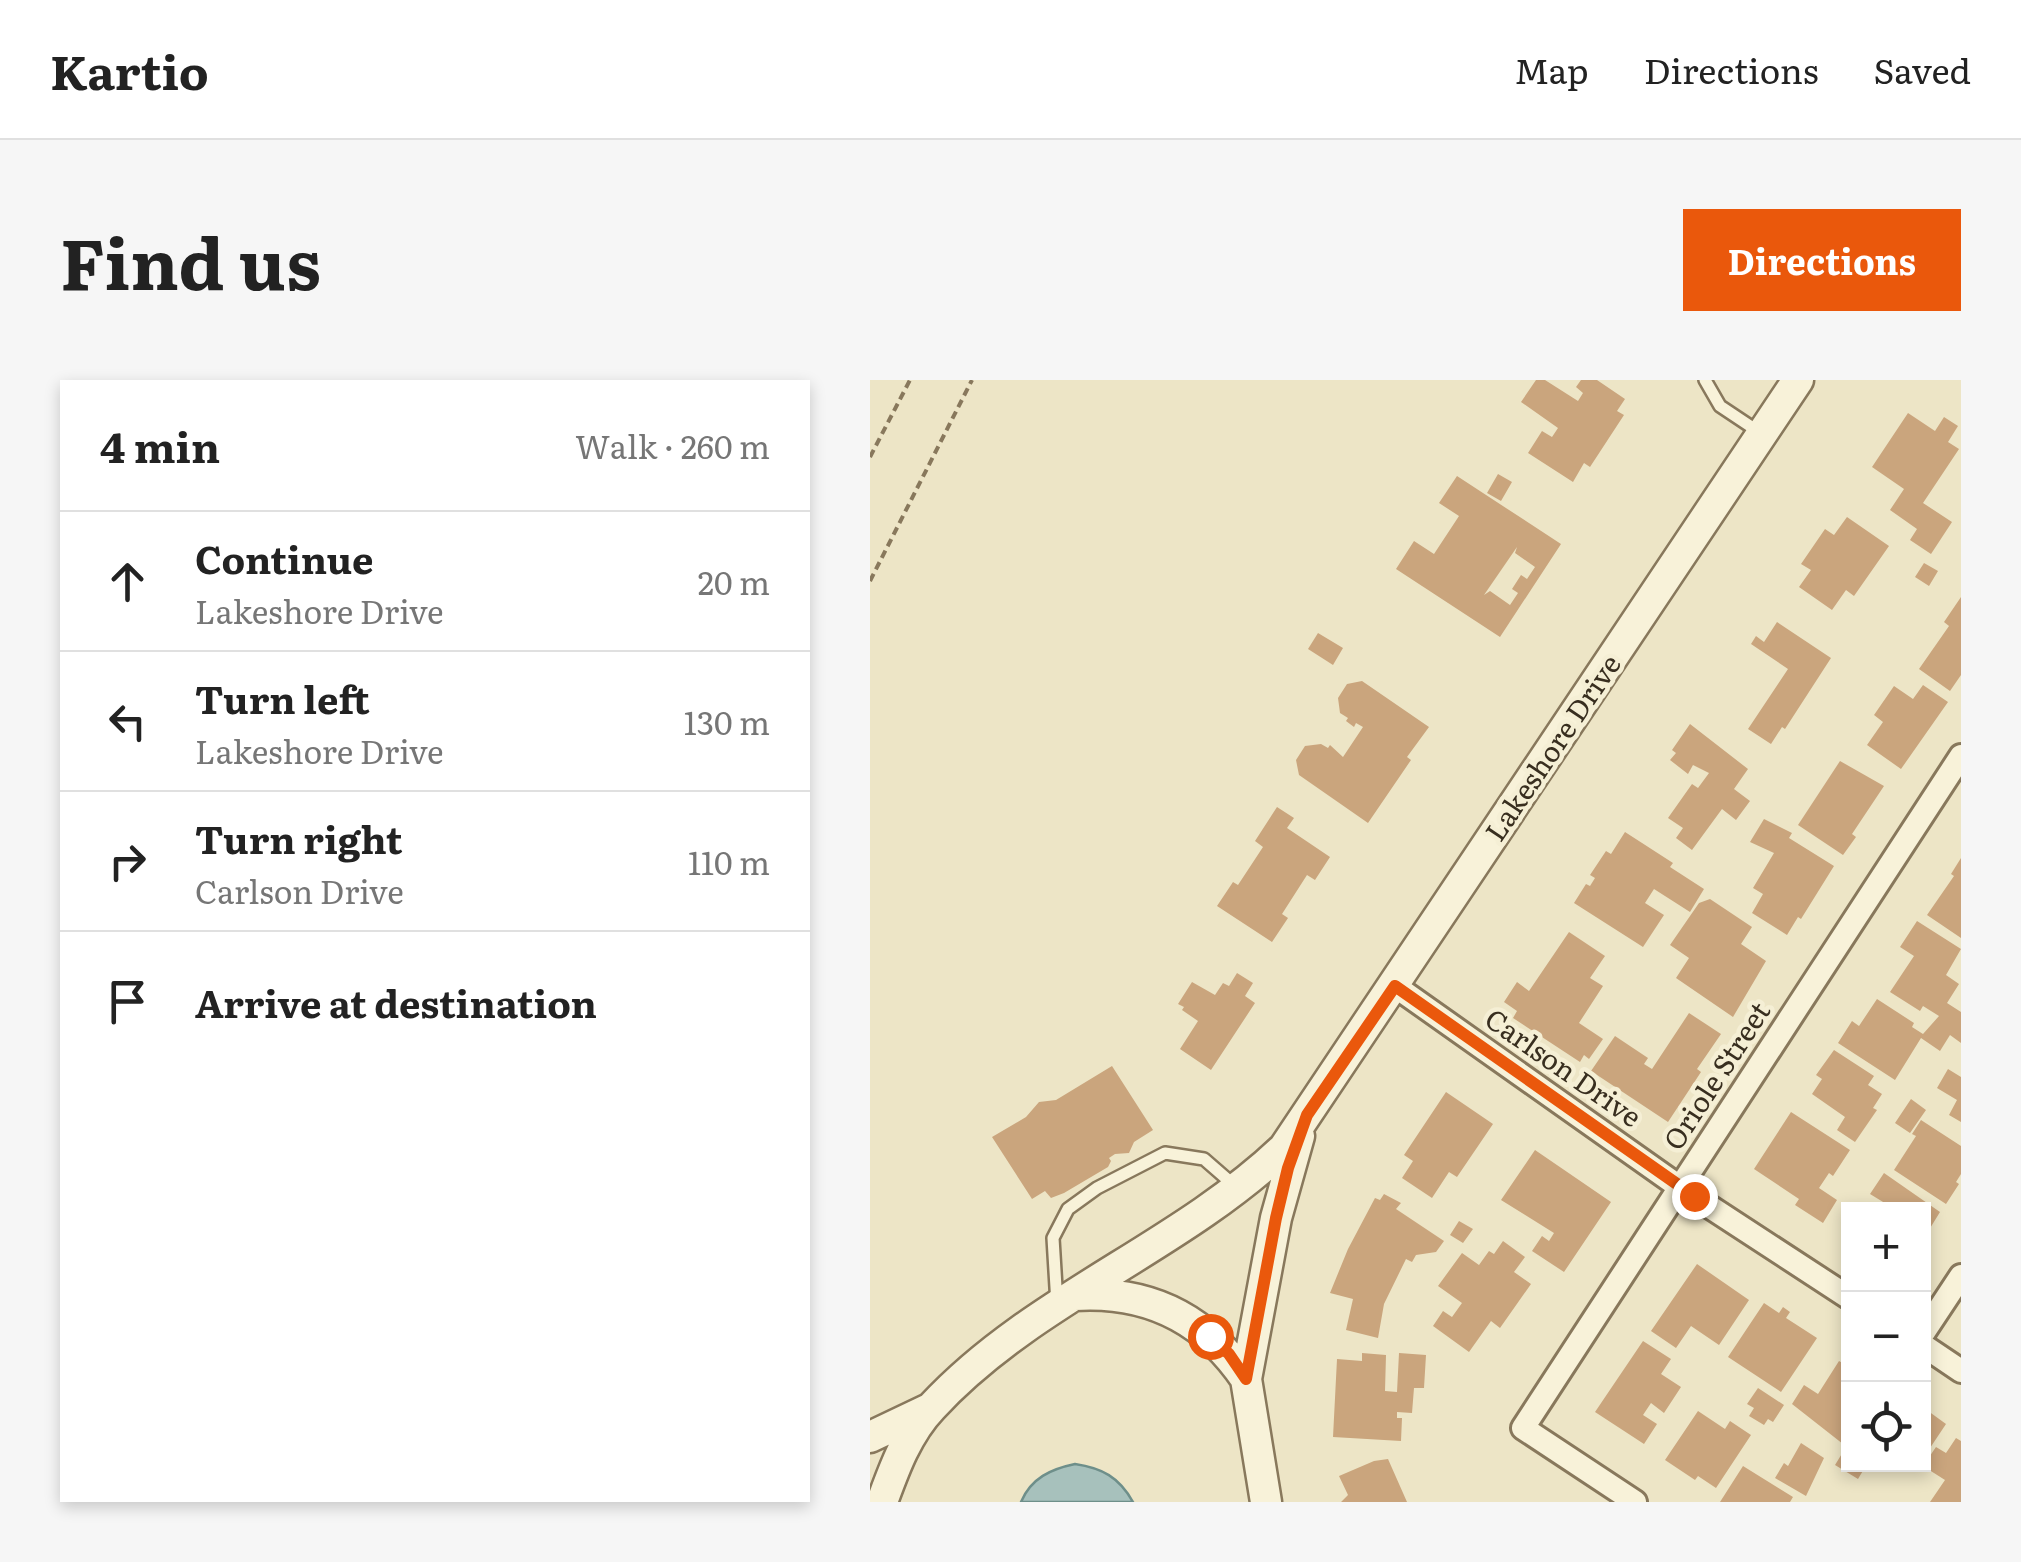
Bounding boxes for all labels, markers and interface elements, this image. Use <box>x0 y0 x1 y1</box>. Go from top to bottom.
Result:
text: Kartio <box>50 34 209 105</box>
text: Map <box>1514 43 1589 95</box>
text: Directions <box>1644 43 1819 95</box>
text: Saved <box>1874 43 1971 95</box>
text: Find us <box>60 208 321 312</box>
button: Directions <box>1683 209 1961 311</box>
text: 4 min <box>100 414 220 476</box>
text: Walk · 260 m <box>575 421 770 469</box>
text: Continue <box>195 529 373 586</box>
icon: ahead <box>100 554 155 609</box>
text: 20 m <box>698 557 770 605</box>
text: Lakeshore Drive <box>195 586 444 634</box>
street label: Lakeshore Drive <box>1473 645 1630 849</box>
text: Turn left <box>195 669 370 726</box>
icon: left <box>100 694 155 749</box>
text: 130 m <box>684 697 770 745</box>
text: Lakeshore Drive <box>195 726 444 774</box>
text: Turn right <box>195 809 402 866</box>
icon: right <box>100 834 155 889</box>
text: 110 m <box>688 837 770 885</box>
text: Carlson Drive <box>195 866 404 914</box>
text: Arrive at destination <box>195 973 597 1030</box>
icon: arrive <box>100 974 155 1029</box>
street label: Oriole Street <box>1652 992 1779 1157</box>
street label: Carlson Drive <box>1477 997 1651 1136</box>
route end <box>1672 1174 1718 1220</box>
map controls <box>1841 1202 1931 1472</box>
button: + <box>1841 1202 1931 1292</box>
button: − <box>1841 1292 1931 1382</box>
route start <box>1188 1314 1234 1360</box>
button: locate <box>1841 1382 1931 1472</box>

